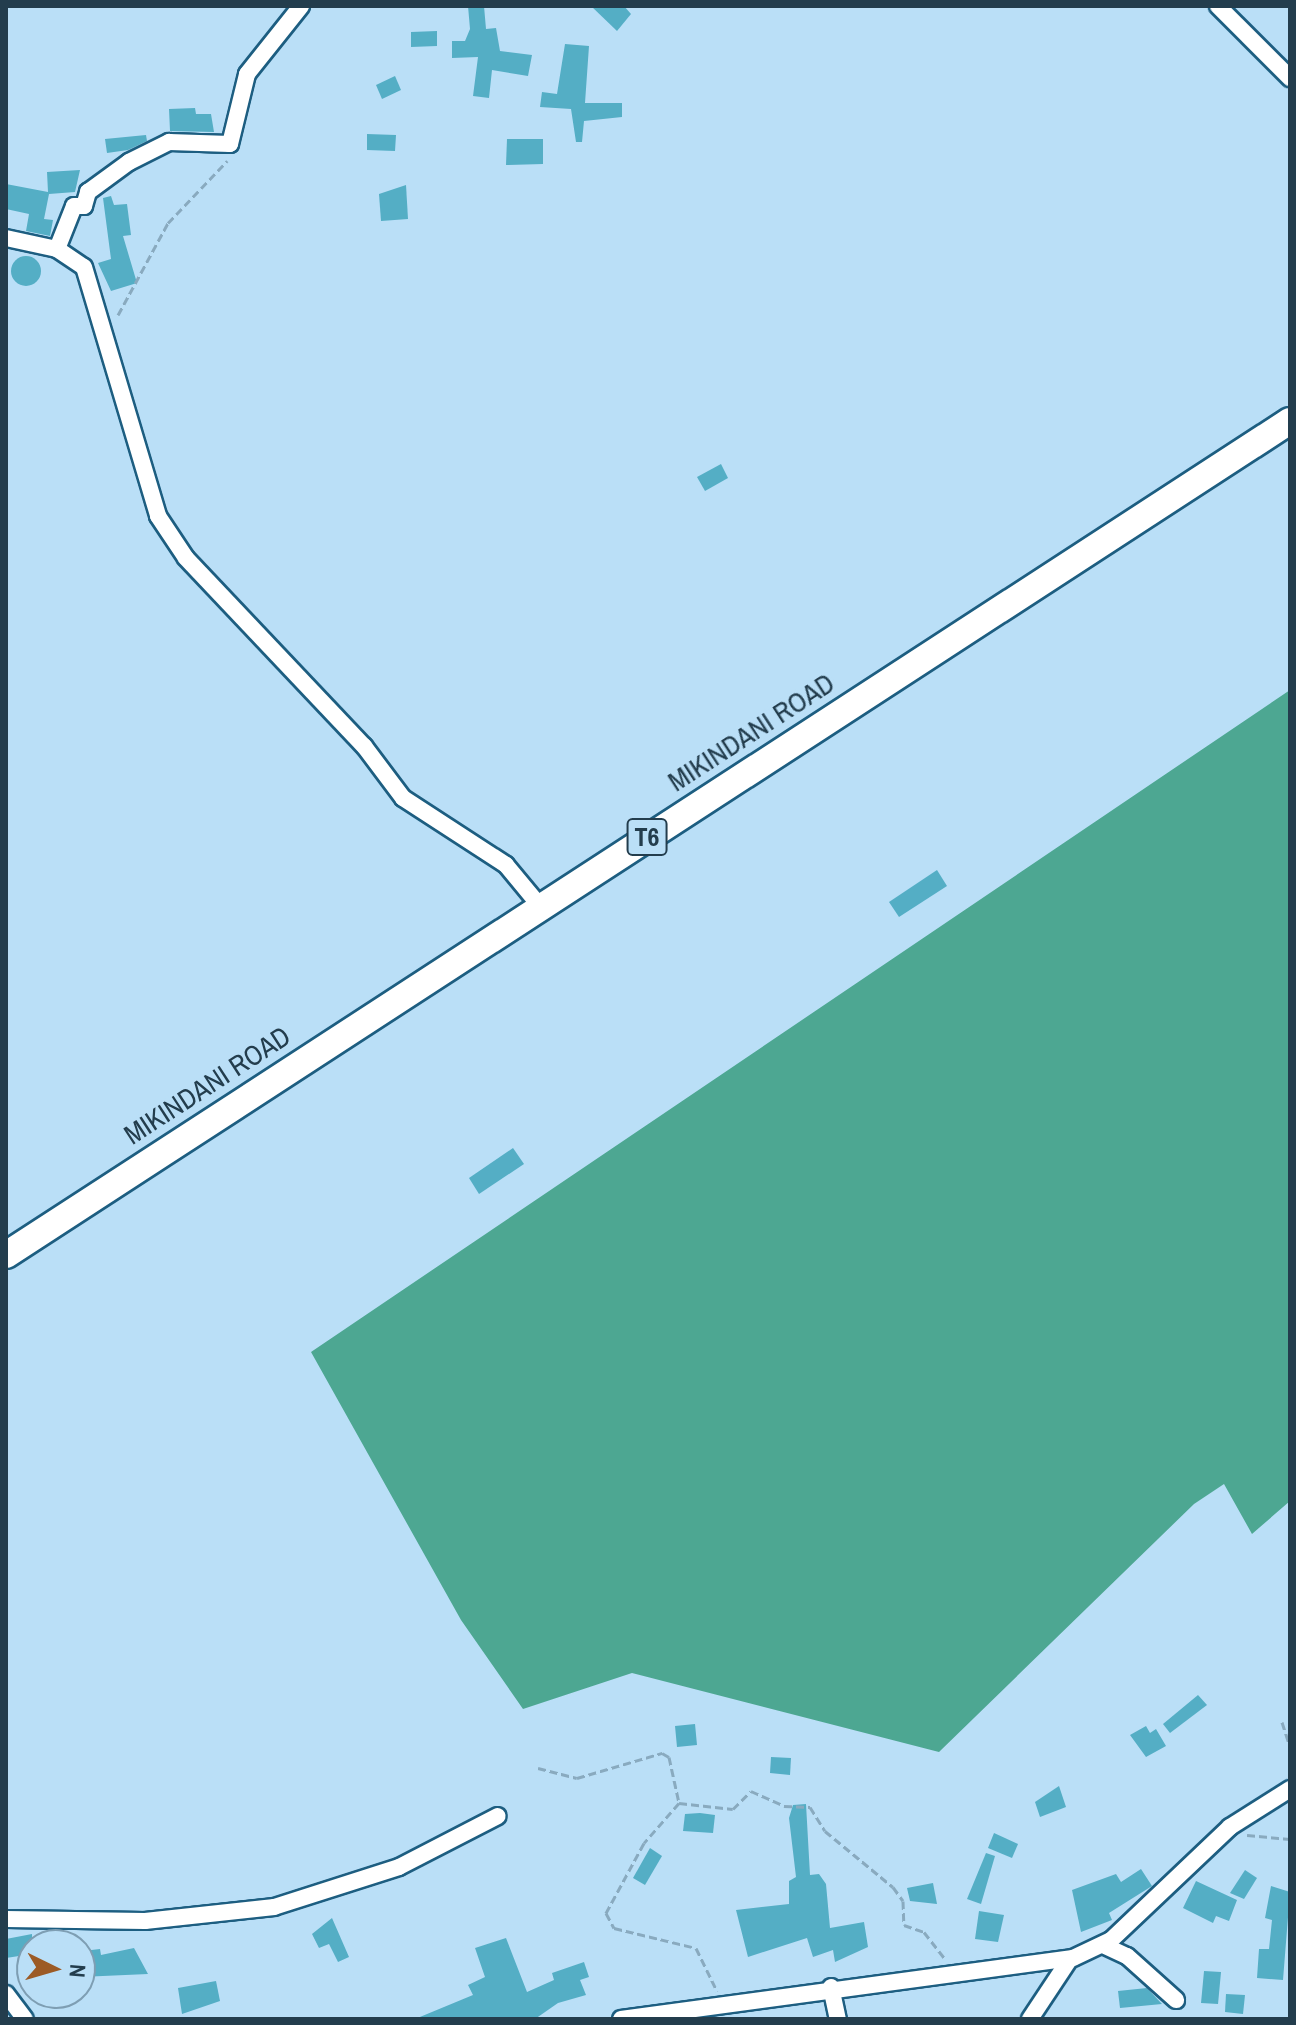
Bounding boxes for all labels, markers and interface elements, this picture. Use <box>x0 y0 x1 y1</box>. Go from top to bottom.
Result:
street label: MIKINDANI ROAD <box>662 666 840 798</box>
road number: T6 <box>625 815 669 859</box>
street label: MIKINDANI ROAD <box>118 1019 296 1151</box>
north arrow <box>16 1929 96 2009</box>
text: N <box>62 1963 93 1979</box>

